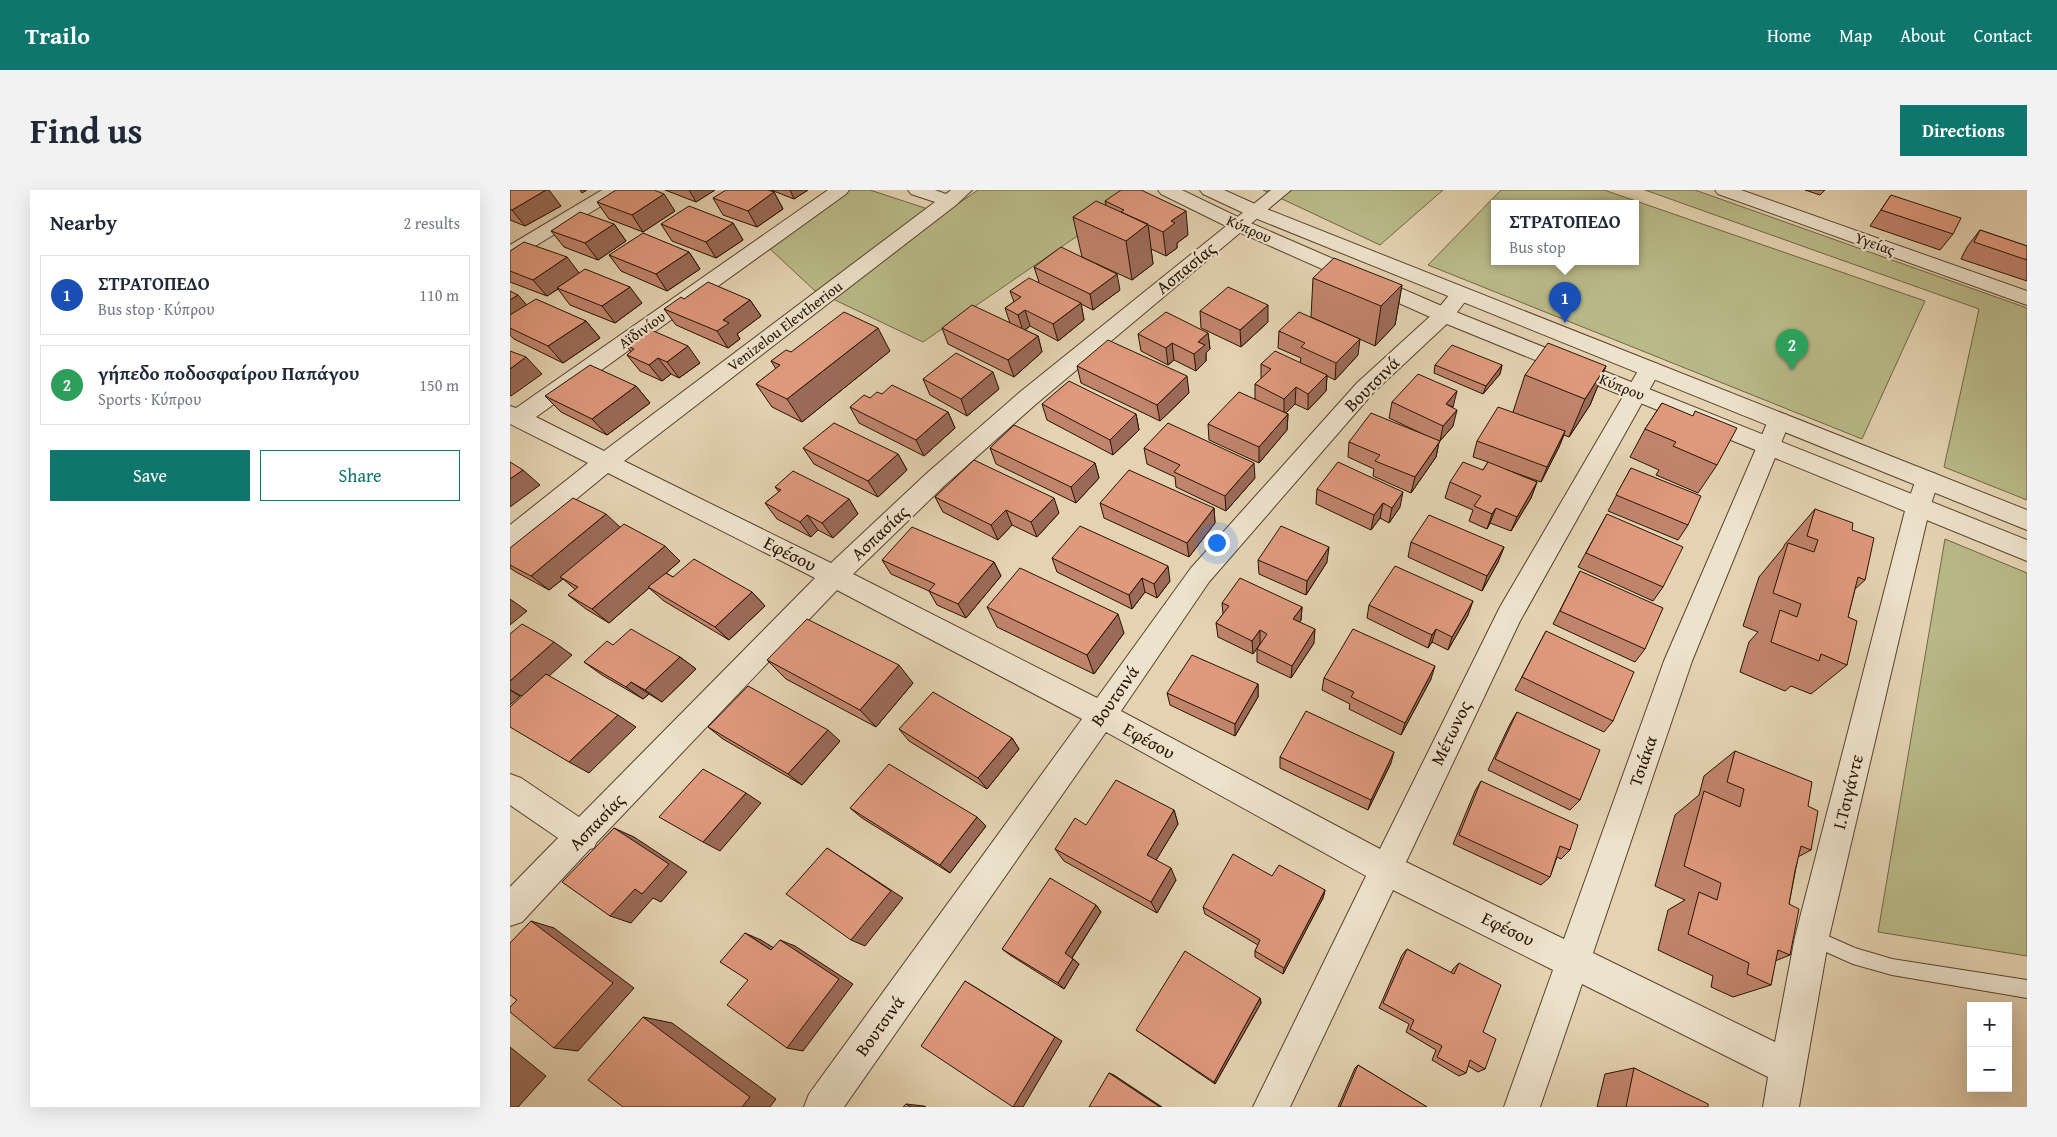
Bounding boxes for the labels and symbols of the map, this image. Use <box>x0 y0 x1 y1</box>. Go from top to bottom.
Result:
street label: Κύπρου <box>1223 209 1275 248</box>
street label: Υγείας <box>1851 226 1899 261</box>
street label: Ασπασίας <box>1150 235 1222 300</box>
street label: Venizelou Elevtheriou <box>723 275 847 376</box>
pin: 1 <box>1549 282 1581 323</box>
street label: Αϊδινίου <box>614 306 670 353</box>
pin: 2 <box>1776 329 1808 370</box>
street label: Βουτσινά <box>1338 349 1406 418</box>
street label: Κύπρου <box>1596 368 1648 405</box>
street label: Ασπασίας <box>845 498 915 567</box>
street label: Εφέσου <box>759 529 821 578</box>
your location <box>1204 530 1230 556</box>
street label: Βουτσινά <box>1084 659 1146 732</box>
street label: Μέτωνος <box>1423 695 1478 770</box>
street label: Εφέσου <box>1118 715 1180 766</box>
street label: Τσιάκα <box>1621 732 1664 790</box>
street label: Ι.Τσιγάντε <box>1825 751 1870 832</box>
street label: Ασπασίας <box>562 787 631 856</box>
street label: Εφέσου <box>1477 904 1539 953</box>
street label: Βουτσινά <box>848 990 911 1062</box>

